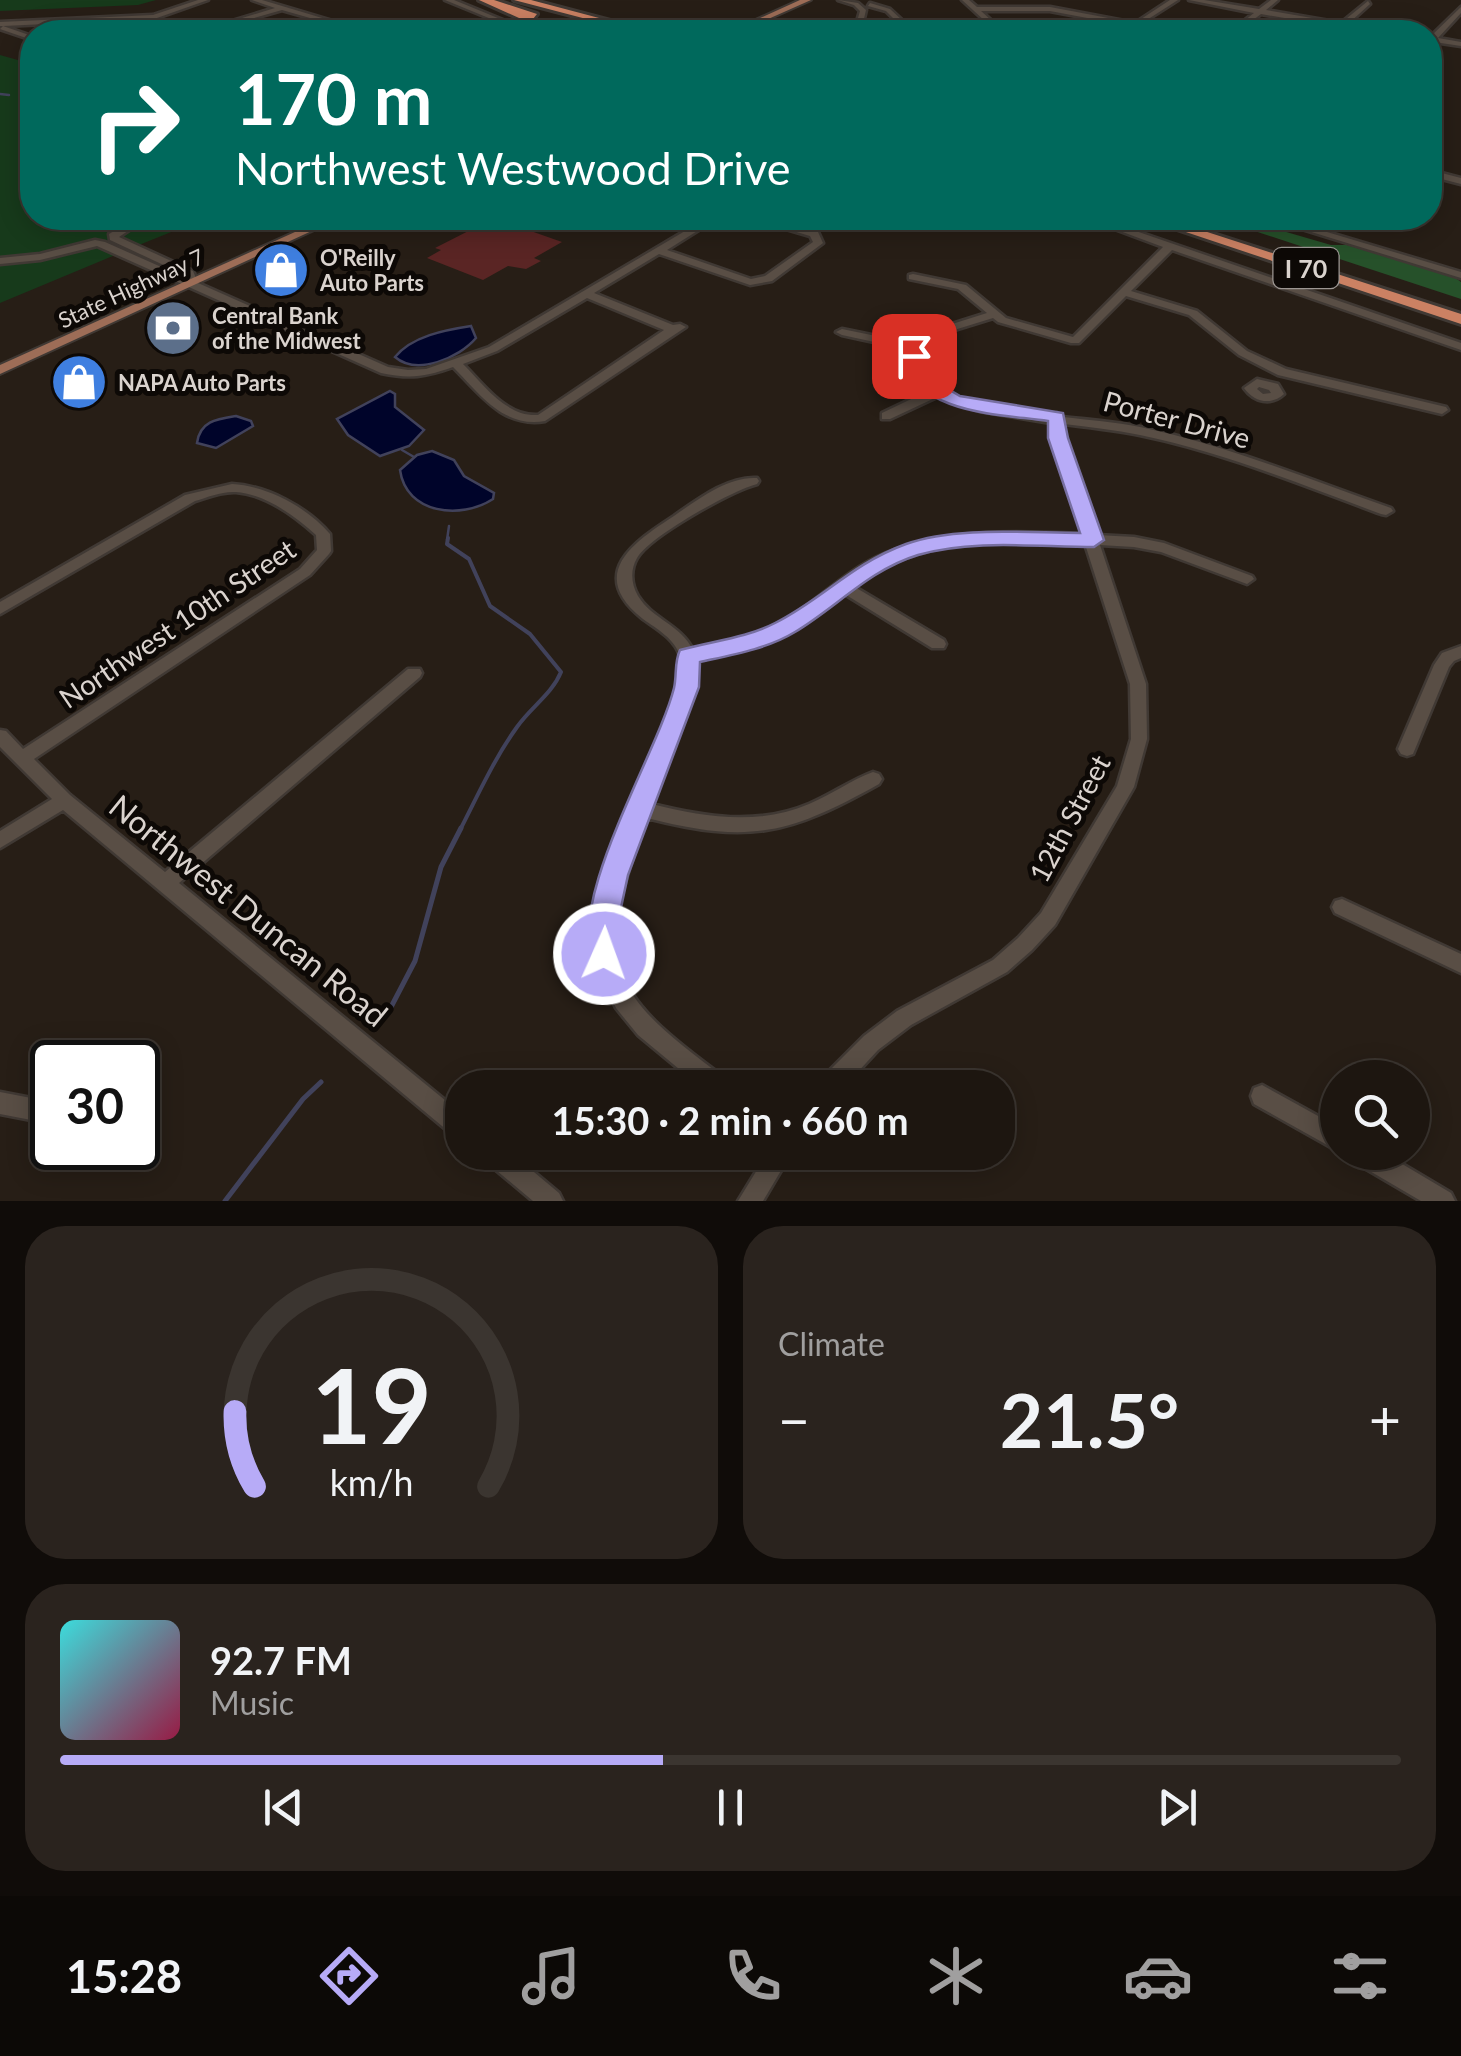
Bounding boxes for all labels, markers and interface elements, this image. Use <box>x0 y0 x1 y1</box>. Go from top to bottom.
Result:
text: 170 m <box>235 56 432 140</box>
icon: right <box>70 60 200 190</box>
text: Northwest Westwood Drive <box>235 141 791 195</box>
shop icon: O'Reilly Auto Parts <box>251 240 311 300</box>
street label: State Highway 7 <box>54 242 208 334</box>
place label: O'Reilly Auto Parts <box>319 244 424 296</box>
road number: I 70 <box>1274 248 1338 288</box>
bank icon: Central Bank of the Midwest <box>143 298 203 358</box>
place label: Central Bank of the Midwest <box>212 302 361 354</box>
pin <box>872 314 957 399</box>
icon: arrive <box>887 329 942 384</box>
shop icon: NAPA Auto Parts <box>49 352 109 412</box>
place label: NAPA Auto Parts <box>118 369 286 396</box>
street label: Porter Drive <box>1100 383 1254 455</box>
street label: Northwest 10th Street <box>52 531 302 715</box>
street label: 12th Street <box>1021 749 1117 887</box>
street label: Northwest Duncan Road <box>102 786 396 1034</box>
position arrow <box>552 902 656 1006</box>
speed limit sign: 30 <box>30 1040 160 1170</box>
map controls <box>1320 1060 1430 1170</box>
button: search <box>1320 1060 1430 1170</box>
text: 15:30 · 2 min · 660 m <box>551 1097 909 1143</box>
text: Climate <box>778 1324 885 1363</box>
text: 19 <box>311 1341 432 1466</box>
text: 21.5° <box>1000 1374 1179 1464</box>
text: − <box>778 1386 810 1452</box>
text: + <box>1369 1386 1401 1452</box>
text: km/h <box>330 1461 413 1504</box>
text: 92.7 FM <box>210 1637 352 1683</box>
text: Music <box>210 1683 294 1722</box>
icon: previous <box>256 1780 311 1835</box>
icon: pause <box>703 1780 758 1835</box>
icon: next <box>1150 1780 1205 1835</box>
icon: directions <box>314 1941 384 2011</box>
icon: music <box>516 1941 586 2011</box>
icon: phone <box>718 1941 788 2011</box>
icon: climate <box>921 1941 991 2011</box>
icon: car <box>1123 1941 1193 2011</box>
icon: filters <box>1325 1941 1395 2011</box>
text: 15:28 <box>66 1949 182 2003</box>

